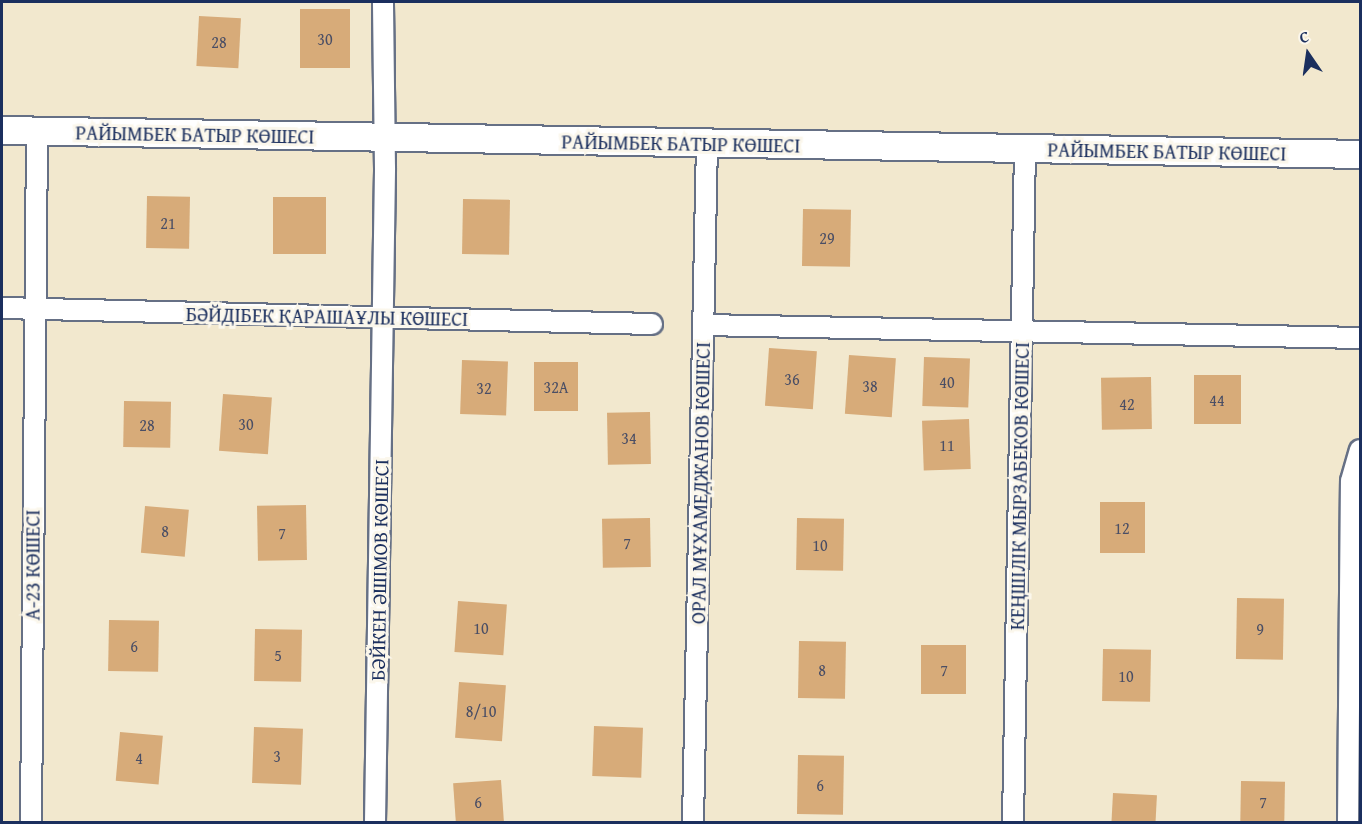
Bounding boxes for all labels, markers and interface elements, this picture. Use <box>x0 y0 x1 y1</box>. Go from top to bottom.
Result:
north arrow <box>1278 24 1338 84</box>
text: С <box>1297 24 1311 49</box>
house number: 30 <box>317 29 333 49</box>
house number: 28 <box>211 32 227 52</box>
street label: РАЙЫМБЕК БАТЫР КӨШЕСІ <box>75 120 315 148</box>
street label: РАЙЫМБЕК БАТЫР КӨШЕСІ <box>561 129 801 157</box>
street label: РАЙЫМБЕК БАТЫР КӨШЕСІ <box>1047 137 1287 165</box>
house number: 21 <box>160 213 176 233</box>
house number: 29 <box>819 228 835 248</box>
street label: БӘЙДІБЕК ҚАРАШАҰЛЫ КӨШЕСІ <box>186 302 468 330</box>
street label: ОРАЛ МҰХАМЕДЖАНОВ КӨШЕСІ <box>686 342 714 624</box>
street label: КЕҢШІЛІК МЫРЗАБЕКОВ КӨШЕСІ <box>1004 342 1034 630</box>
house number: 36 <box>784 369 800 389</box>
house number: 40 <box>939 372 955 392</box>
house number: 38 <box>862 376 878 396</box>
house number: 32А <box>543 377 569 397</box>
house number: 32 <box>476 378 492 398</box>
house number: 44 <box>1209 390 1225 410</box>
house number: 42 <box>1119 394 1135 414</box>
house number: 30 <box>238 414 254 434</box>
house number: 28 <box>139 415 155 435</box>
house number: 34 <box>621 428 637 448</box>
house number: 11 <box>939 435 955 455</box>
street label: БӘЙКЕН ӘШІМОВ КӨШЕСІ <box>365 459 393 681</box>
street label: А-23 КӨШЕСІ <box>20 510 44 620</box>
house number: 12 <box>1114 518 1130 538</box>
house number: 8 <box>161 521 169 541</box>
house number: 7 <box>278 523 286 543</box>
house number: 7 <box>623 533 631 553</box>
house number: 10 <box>812 535 828 555</box>
house number: 10 <box>473 618 489 638</box>
house number: 9 <box>1256 619 1264 639</box>
house number: 6 <box>130 636 138 656</box>
house number: 5 <box>274 645 282 665</box>
house number: 8 <box>818 660 826 680</box>
house number: 7 <box>940 660 948 680</box>
house number: 10 <box>1118 666 1134 686</box>
house number: 8/10 <box>466 701 496 721</box>
house number: 3 <box>273 746 281 766</box>
house number: 4 <box>135 748 143 768</box>
house number: 6 <box>816 775 824 795</box>
house number: 6 <box>474 792 482 812</box>
house number: 7 <box>1259 792 1267 812</box>

